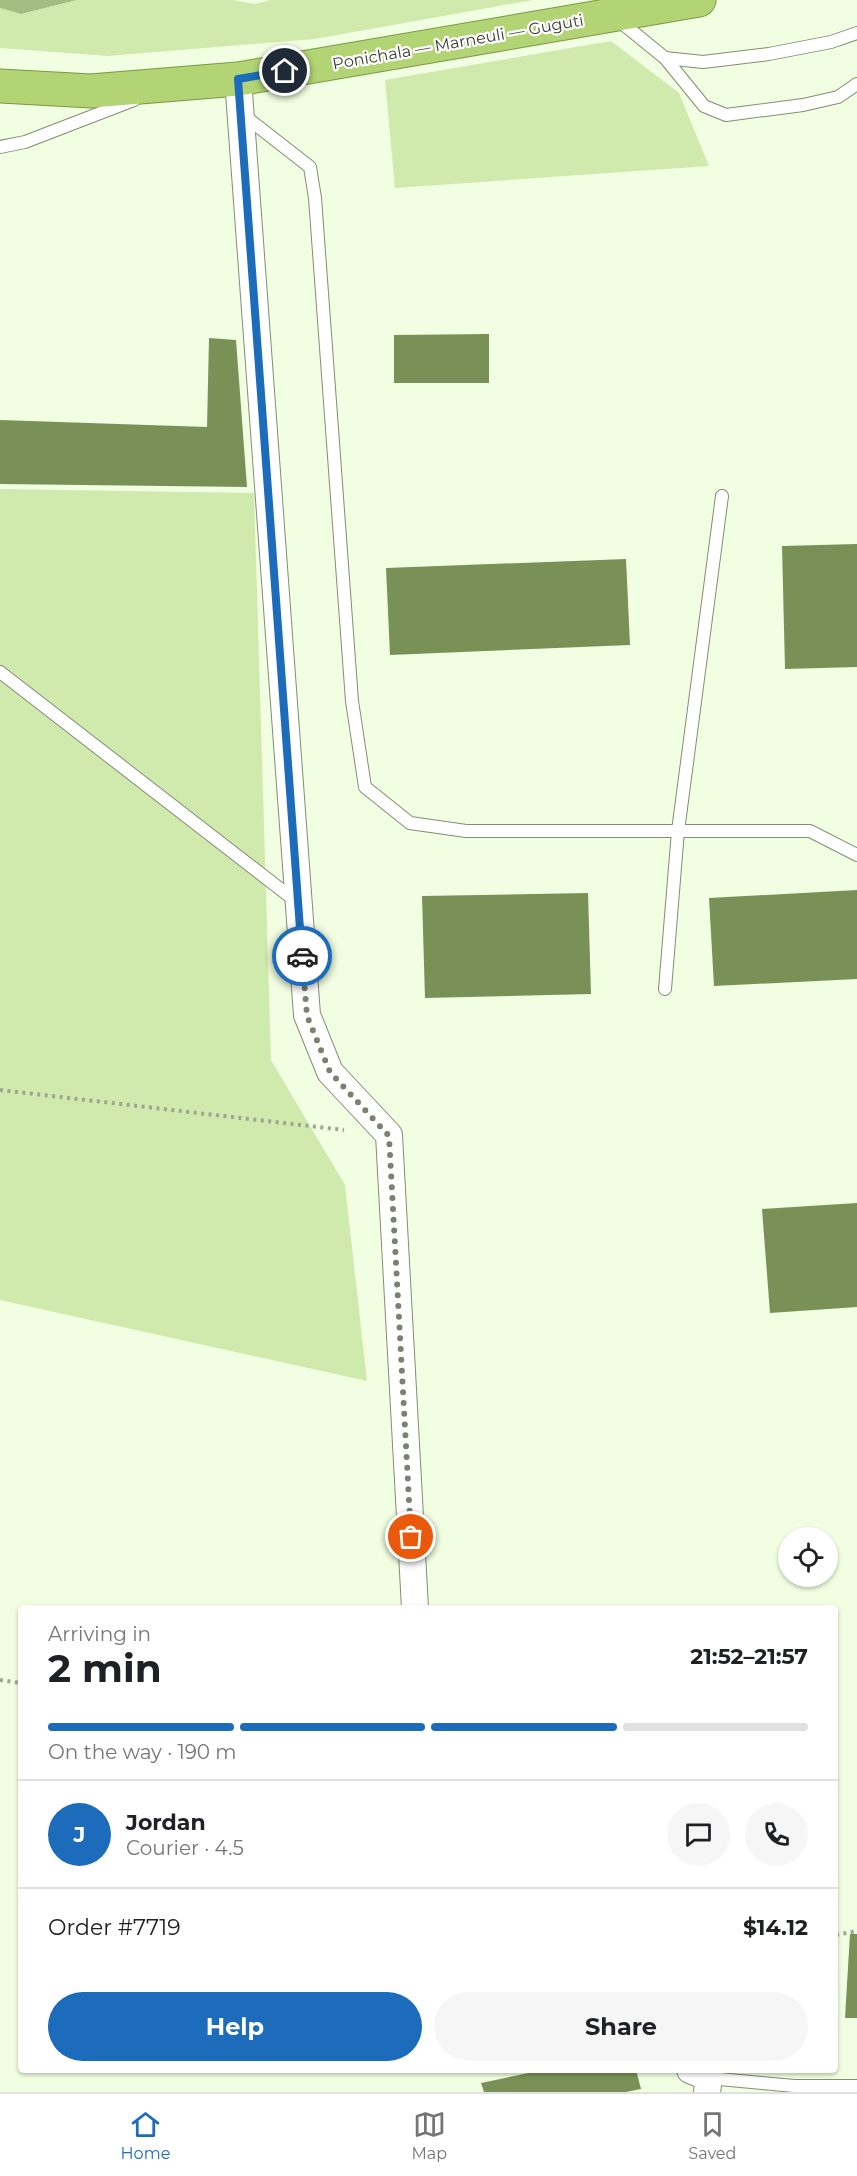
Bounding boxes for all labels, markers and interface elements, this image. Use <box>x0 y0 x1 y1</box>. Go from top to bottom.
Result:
street label: Ponichala — Marneuli — Guguti <box>331 11 585 73</box>
pin <box>259 45 310 96</box>
icon: home <box>268 54 301 87</box>
courier <box>272 926 332 986</box>
icon: car <box>286 940 319 973</box>
pin <box>385 1511 436 1562</box>
icon: bag <box>394 1520 427 1553</box>
map controls <box>778 1527 838 1587</box>
button: locate <box>778 1527 838 1587</box>
text: Arriving in <box>48 1622 151 1646</box>
text: 21:52–21:57 <box>690 1643 808 1670</box>
text: 2 min <box>48 1644 162 1692</box>
text: On the way · 190 m <box>48 1740 237 1764</box>
button: chat <box>667 1803 730 1866</box>
button: phone <box>745 1803 808 1866</box>
text: Jordan <box>126 1809 206 1836</box>
text: J <box>74 1821 85 1848</box>
text: Courier · 4.5 <box>126 1836 244 1860</box>
text: Order #7719 <box>48 1914 181 1941</box>
text: $14.12 <box>743 1914 808 1941</box>
button: Help <box>48 1992 422 2061</box>
button: Share <box>434 1992 808 2061</box>
tab: Home <box>121 2108 170 2163</box>
tab: Map <box>412 2108 447 2163</box>
tab: Saved <box>688 2108 736 2163</box>

